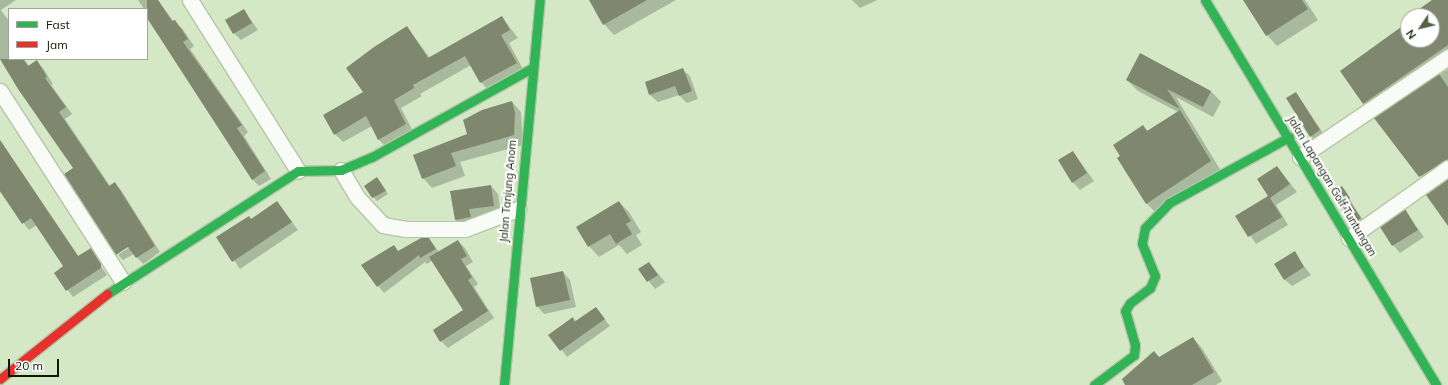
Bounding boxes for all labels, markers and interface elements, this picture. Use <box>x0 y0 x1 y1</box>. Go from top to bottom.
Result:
legend <box>8 8 148 60</box>
north arrow <box>1400 8 1440 48</box>
text: Fast <box>46 17 70 32</box>
text: N <box>1403 27 1419 42</box>
text: Jam <box>46 37 68 52</box>
street label: Jalan Lapangan Golf Tuntungan <box>1285 113 1379 259</box>
street label: Jalan Tanjung Anom <box>497 139 519 243</box>
scale bar <box>10 351 61 377</box>
text: 20 m <box>15 358 43 373</box>

